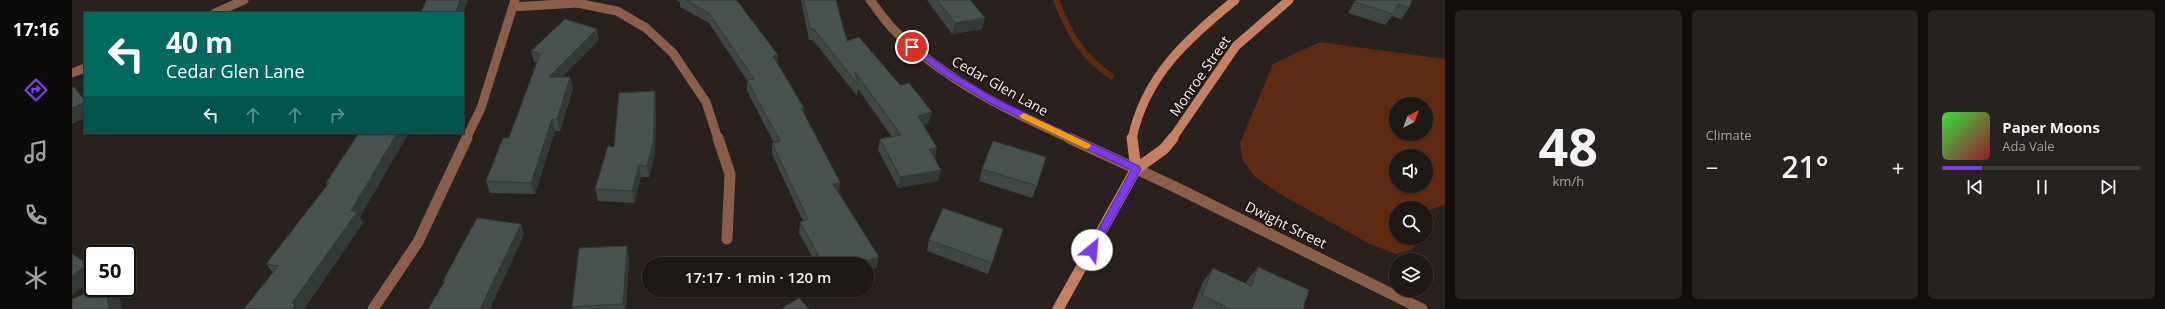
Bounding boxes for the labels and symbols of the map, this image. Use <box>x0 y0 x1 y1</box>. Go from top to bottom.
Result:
pin <box>895 30 929 64</box>
street label: Monroe Street <box>1165 32 1234 120</box>
street label: Cedar Glen Lane <box>949 51 1052 120</box>
north arrow <box>1389 97 1433 141</box>
street label: Dwight Street <box>1242 197 1330 252</box>
position arrow <box>1071 229 1113 271</box>
speed limit sign: 50 <box>84 245 136 297</box>

